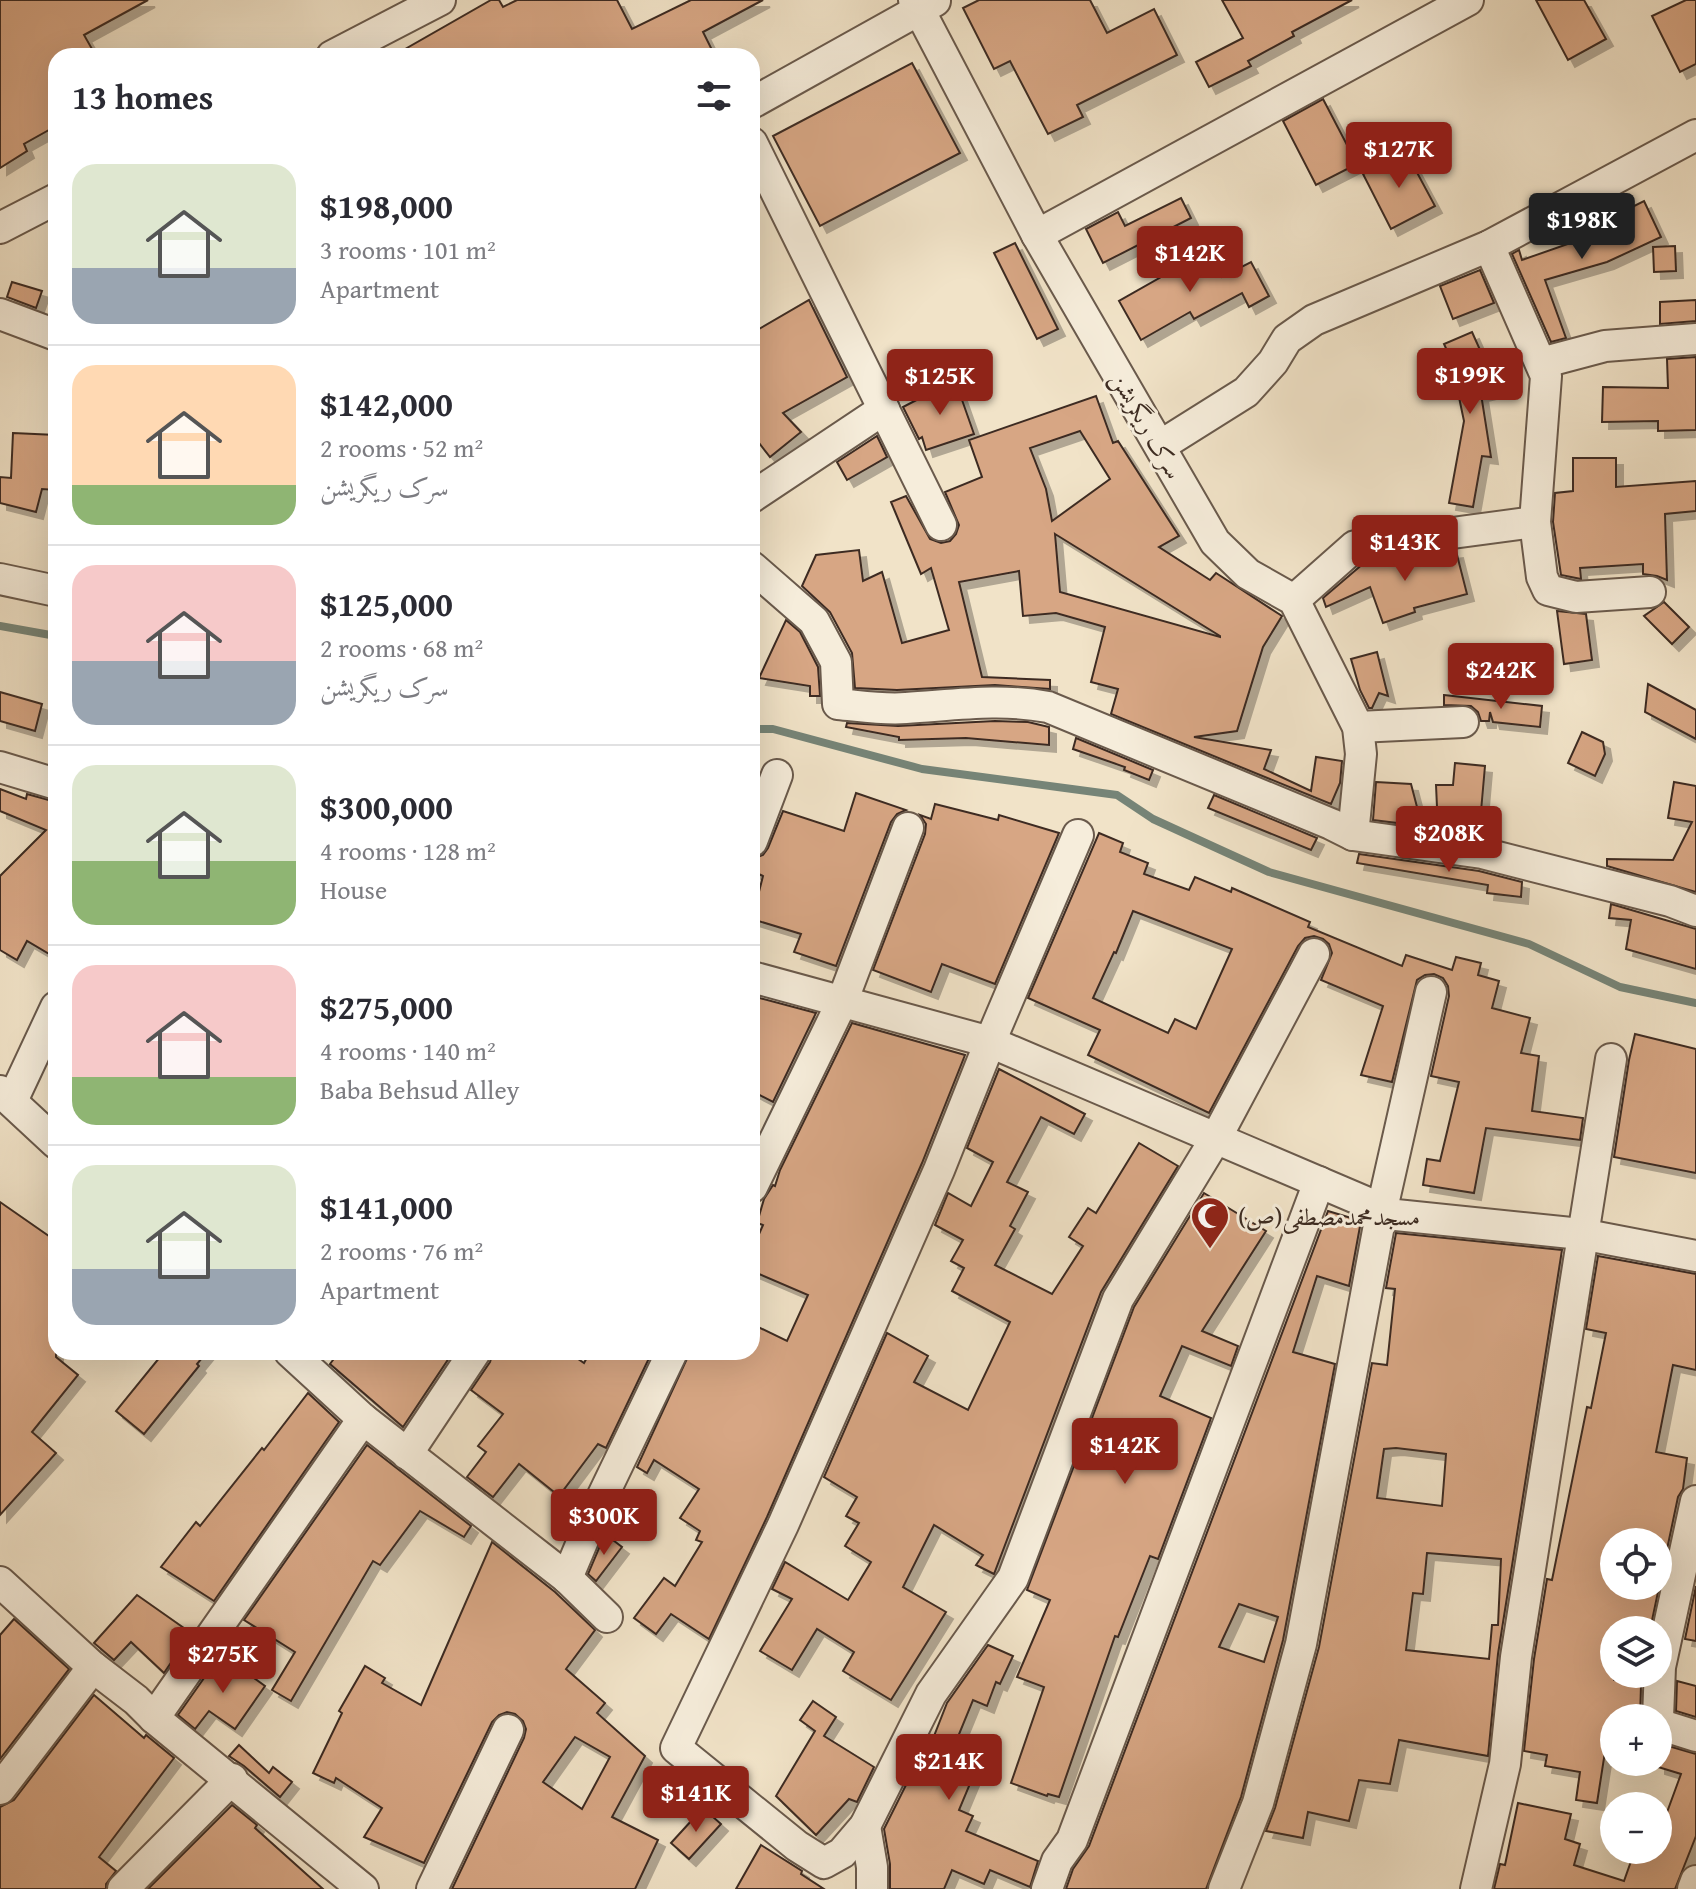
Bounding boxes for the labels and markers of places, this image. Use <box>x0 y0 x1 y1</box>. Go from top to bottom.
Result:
pin: $127K <box>1343 122 1455 190</box>
pin: $198K <box>1526 193 1638 261</box>
pin: $142K <box>1134 226 1246 294</box>
pin: $199K <box>1414 348 1526 416</box>
pin: $125K <box>884 349 996 417</box>
pin: $143K <box>1349 515 1461 583</box>
pin: $242K <box>1445 643 1557 711</box>
pin: $208K <box>1393 806 1505 874</box>
mosque icon: مسجدمحمدمصطفی(ص) <box>1189 1195 1231 1250</box>
place label: مسجدمحمدمصطفی(ص) <box>1238 1199 1420 1234</box>
pin: $142K <box>1069 1418 1181 1486</box>
pin: $300K <box>548 1489 660 1557</box>
pin: $275K <box>167 1627 279 1695</box>
pin: $214K <box>893 1734 1005 1802</box>
pin: $141K <box>640 1766 752 1834</box>

